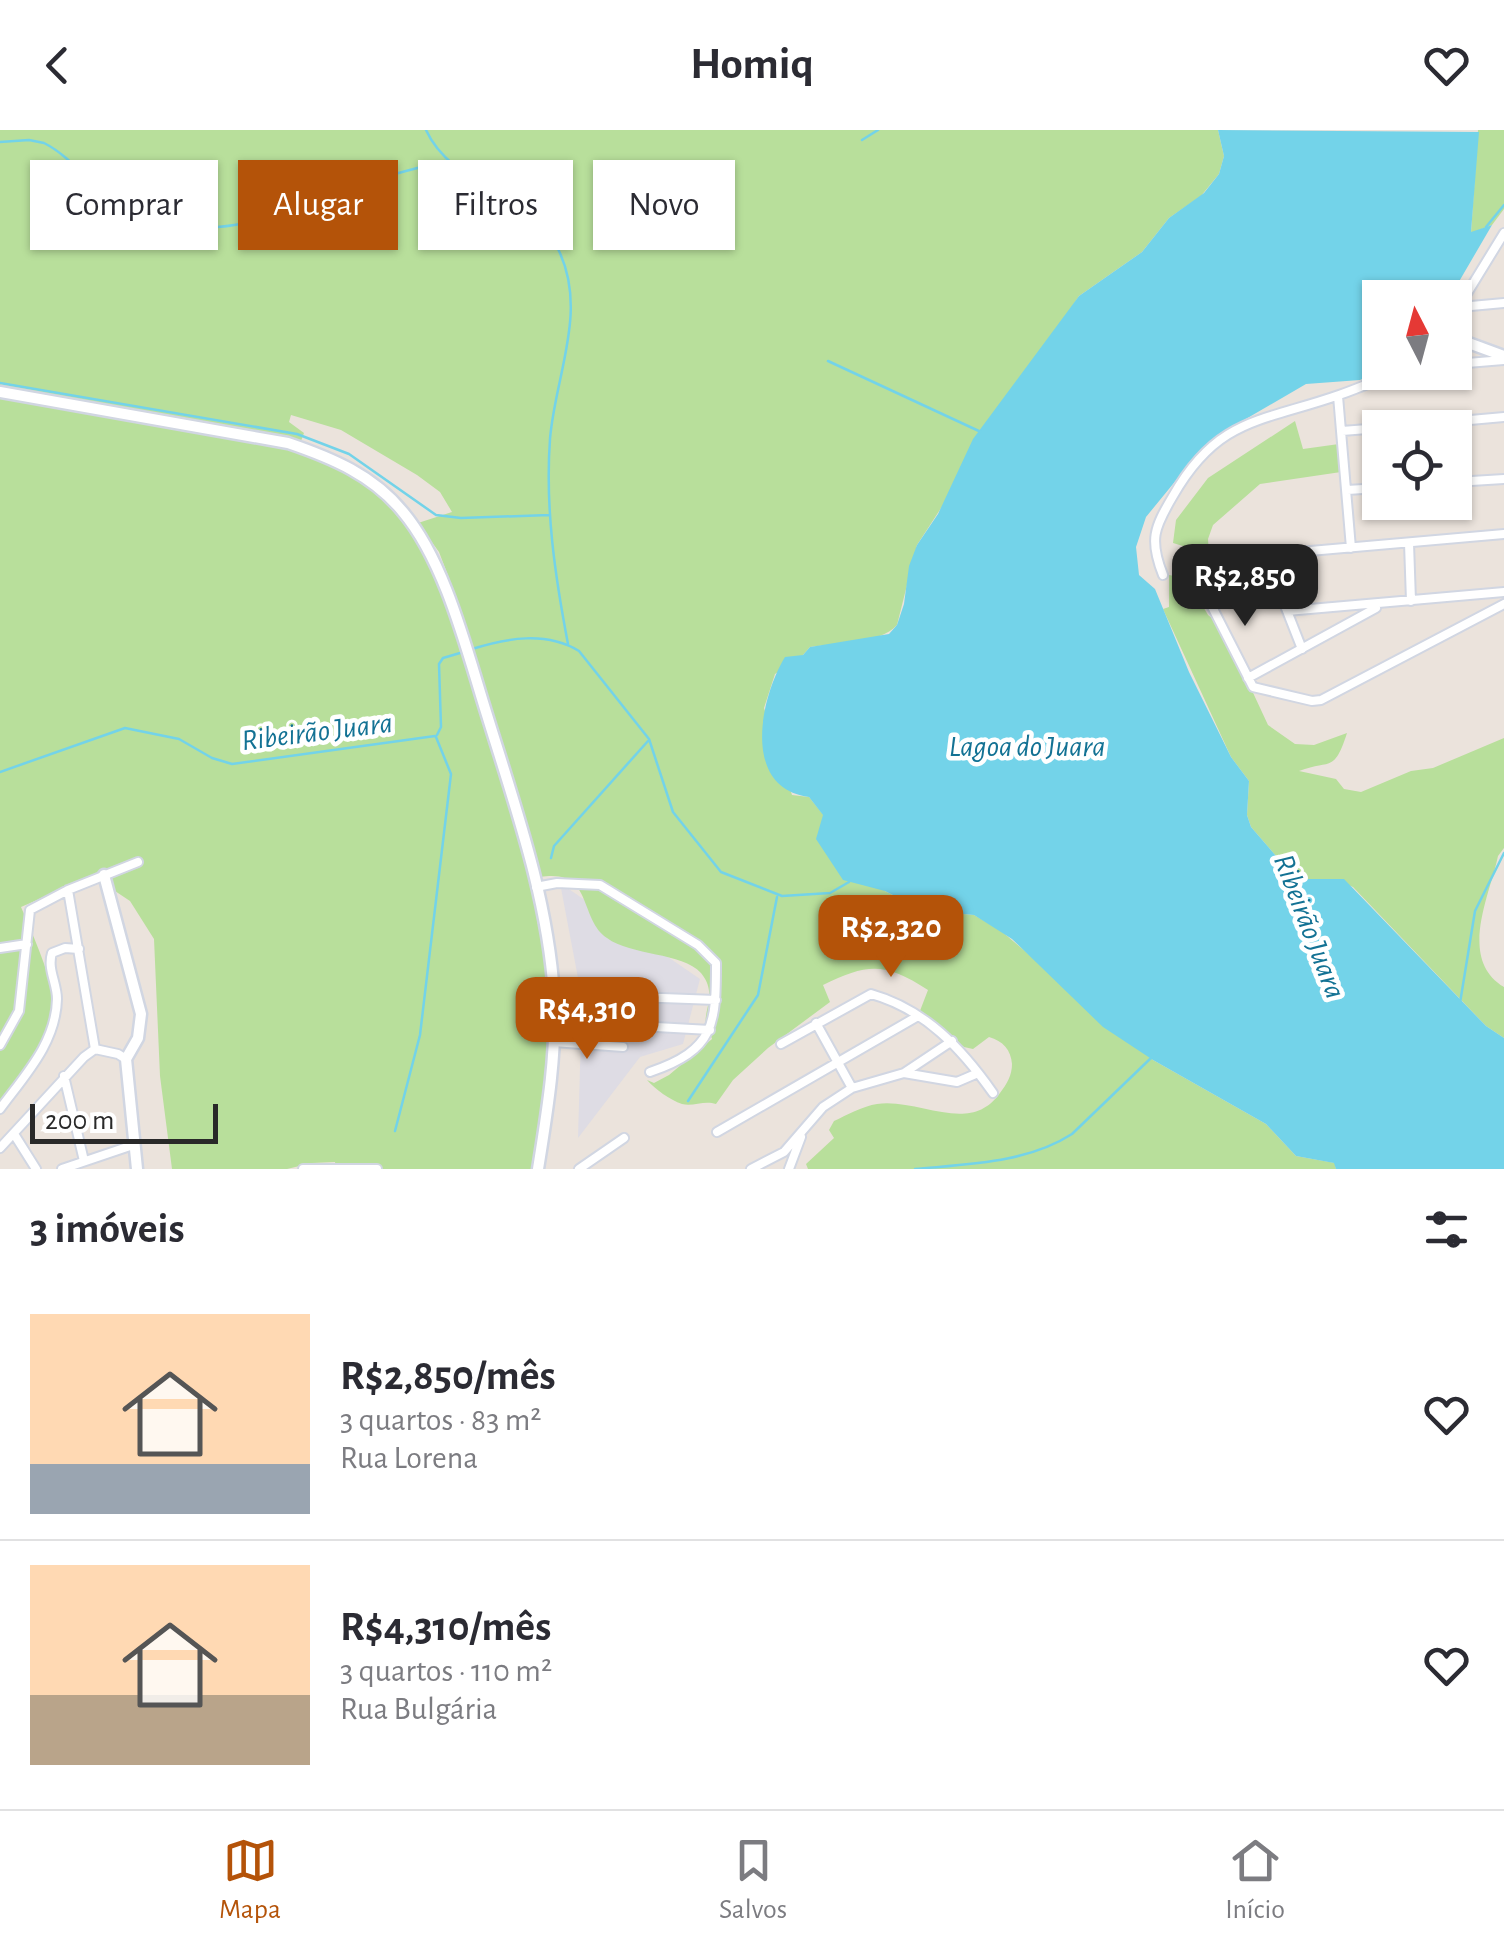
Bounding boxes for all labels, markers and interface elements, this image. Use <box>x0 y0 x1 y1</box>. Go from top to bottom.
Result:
icon: back <box>30 38 85 93</box>
icon: heart <box>1419 38 1474 93</box>
text: Homiq <box>690 42 814 87</box>
chip: Comprar <box>30 160 218 250</box>
chip: Alugar <box>238 160 398 250</box>
chip: Filtros <box>418 160 573 250</box>
chip: Novo <box>593 160 735 250</box>
north arrow <box>1362 280 1472 390</box>
map controls <box>1362 280 1472 520</box>
button: locate <box>1362 410 1472 520</box>
pin: R$2,850 <box>1153 544 1337 629</box>
text: R$2,850 <box>1194 560 1296 592</box>
water label: Ribeirão Juara <box>240 708 394 756</box>
water label: Lagoa do Juara <box>949 732 1105 762</box>
water label: Ribeirão Juara <box>1268 850 1350 1003</box>
pin: R$2,320 <box>799 895 983 980</box>
text: R$2,320 <box>840 911 942 943</box>
pin: R$4,310 <box>495 977 679 1062</box>
text: R$4,310 <box>538 993 636 1025</box>
scale bar <box>30 1099 218 1144</box>
text: 200 m <box>45 1107 114 1135</box>
icon: filters <box>1419 1202 1474 1257</box>
text: 3 imóveis <box>30 1208 185 1250</box>
icon: home <box>110 1354 230 1474</box>
text: R$2,850/mês <box>340 1355 556 1397</box>
icon: heart <box>1419 1387 1474 1442</box>
text: 3 quartos · 83 m² <box>340 1404 542 1436</box>
text: Rua Lorena <box>340 1442 478 1474</box>
icon: home <box>110 1605 230 1725</box>
text: R$4,310/mês <box>340 1606 551 1648</box>
icon: heart <box>1419 1638 1474 1693</box>
text: 3 quartos · 110 m² <box>340 1655 552 1687</box>
text: Rua Bulgária <box>340 1693 497 1725</box>
tab: Mapa <box>219 1833 281 1927</box>
tab: Salvos <box>719 1833 787 1927</box>
tab: Início <box>1225 1833 1285 1927</box>

